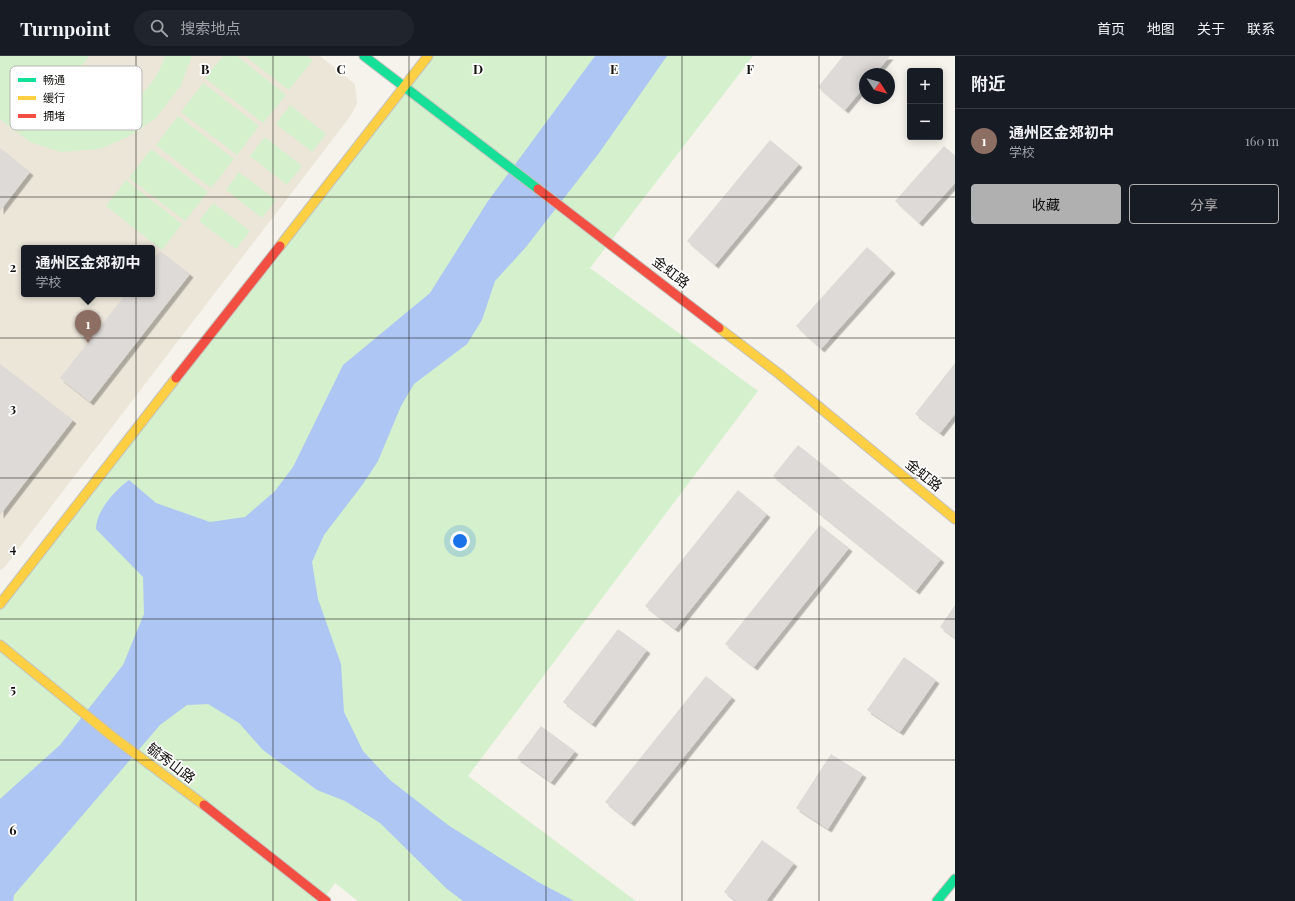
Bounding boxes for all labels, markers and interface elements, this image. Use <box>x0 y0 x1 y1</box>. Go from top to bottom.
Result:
search box <box>134 10 414 46</box>
text: Turnpoint <box>20 15 110 41</box>
icon: search <box>148 17 170 39</box>
text: 搜索地点 <box>180 18 240 38</box>
text: 首页 <box>1097 19 1125 38</box>
text: 地图 <box>1147 19 1175 38</box>
text: 关于 <box>1197 19 1225 38</box>
text: 联系 <box>1247 19 1275 38</box>
text: B <box>201 60 210 77</box>
text: C <box>336 60 346 77</box>
text: D <box>473 60 483 77</box>
text: E <box>610 60 618 77</box>
text: F <box>746 60 754 77</box>
legend <box>10 66 142 130</box>
north arrow <box>859 68 895 104</box>
map controls <box>907 68 943 140</box>
button: + <box>907 68 943 104</box>
text: 畅通 <box>43 72 65 87</box>
text: 附近 <box>971 72 1005 94</box>
text: 缓行 <box>43 90 65 105</box>
button: − <box>907 104 943 140</box>
text: 拥堵 <box>43 108 65 123</box>
text: 通州区金郊初中 <box>1009 122 1114 142</box>
text: 1 <box>982 132 986 149</box>
text: 160 m <box>1245 132 1279 149</box>
text: 学校 <box>1009 143 1035 160</box>
button: 收藏 <box>971 184 1121 224</box>
button: 分享 <box>1129 184 1279 224</box>
popup <box>21 245 155 297</box>
street label: 金虹路 <box>649 251 694 292</box>
text: 通州区金郊初中 <box>35 252 141 272</box>
text: 2 <box>10 258 17 275</box>
text: 学校 <box>35 273 62 290</box>
pin: 1 <box>75 310 101 343</box>
text: 3 <box>10 399 16 416</box>
street label: 金虹路 <box>902 454 947 495</box>
your location <box>450 531 470 551</box>
text: 4 <box>10 539 17 556</box>
text: 5 <box>10 680 16 697</box>
street label: 毓秀山路 <box>143 738 199 787</box>
text: 6 <box>9 821 17 838</box>

